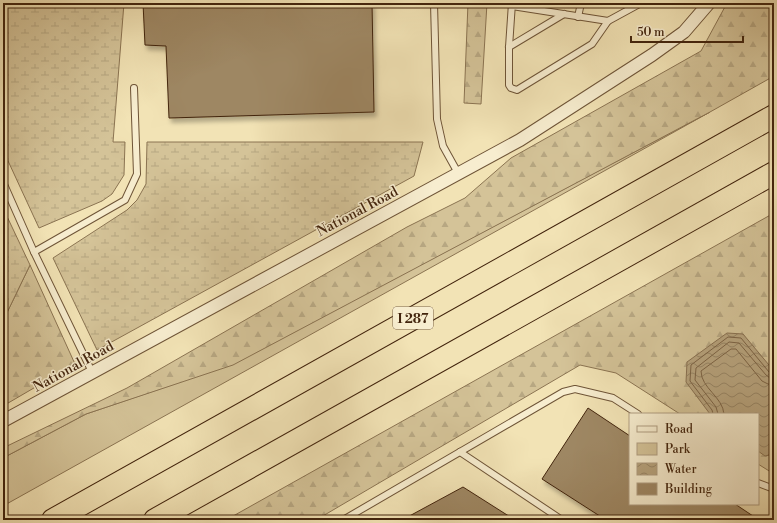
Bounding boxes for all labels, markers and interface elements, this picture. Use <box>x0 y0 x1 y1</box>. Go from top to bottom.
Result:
scale bar <box>631 18 743 44</box>
text: 50 m <box>637 25 665 40</box>
street label: National Road <box>314 183 401 241</box>
road number: I 287 <box>393 307 433 329</box>
street label: National Road <box>30 337 117 396</box>
legend <box>629 413 759 505</box>
text: Road <box>665 422 693 437</box>
text: Park <box>665 442 691 457</box>
text: Water <box>664 462 697 477</box>
text: Building <box>664 482 713 497</box>

